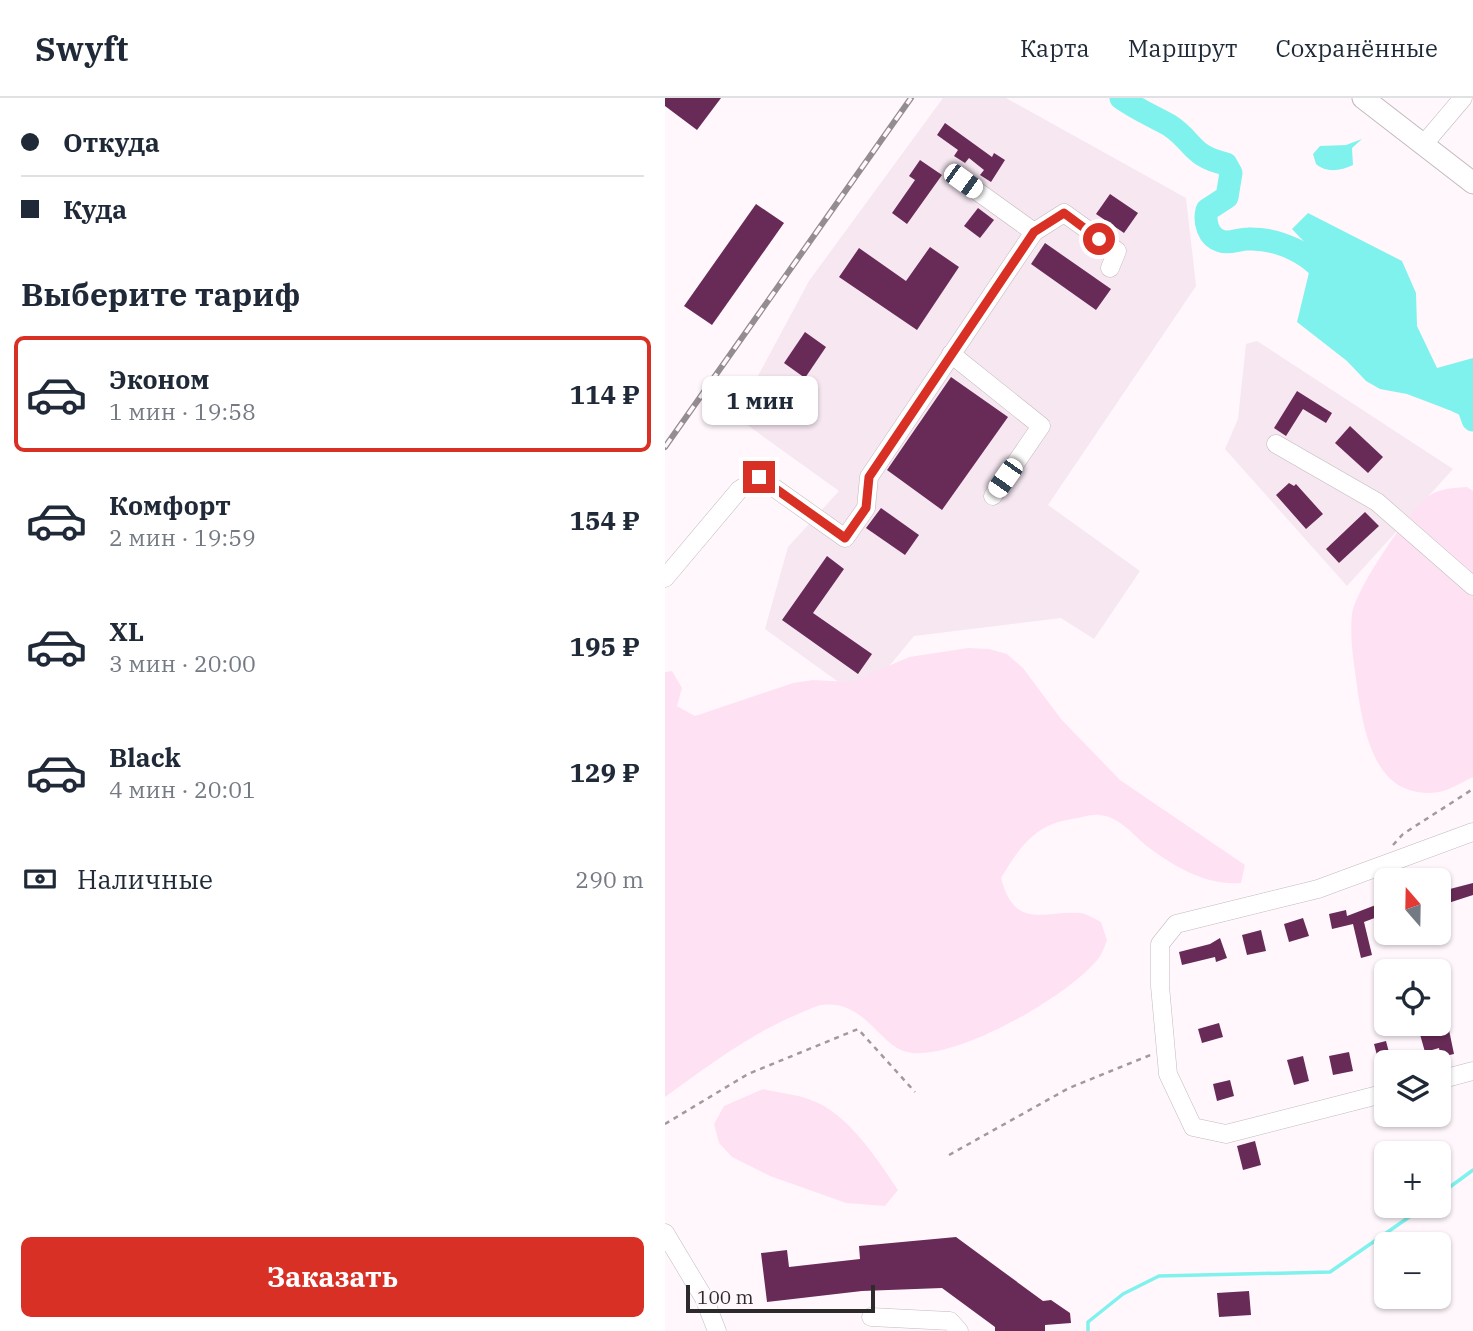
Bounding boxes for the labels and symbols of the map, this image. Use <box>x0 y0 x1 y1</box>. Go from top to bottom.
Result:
car <box>940 160 987 202</box>
route start <box>1083 223 1115 255</box>
callout: 1 мин <box>701 376 817 424</box>
car <box>985 455 1026 501</box>
route end <box>743 461 775 493</box>
north arrow <box>1374 868 1451 945</box>
scale bar <box>686 1282 875 1314</box>

